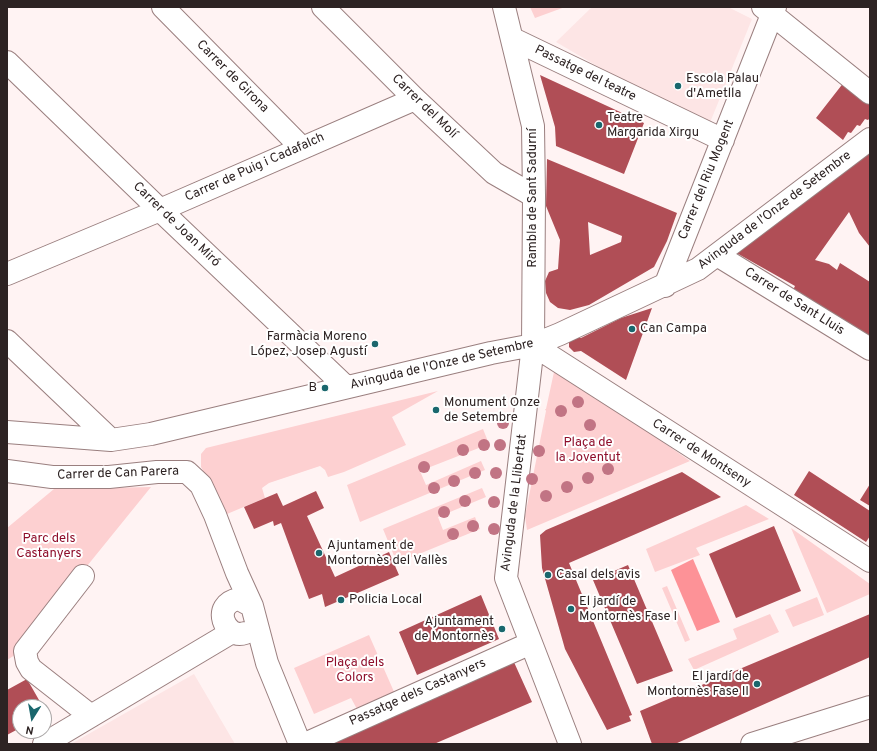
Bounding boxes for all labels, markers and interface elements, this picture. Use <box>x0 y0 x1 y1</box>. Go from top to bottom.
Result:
street label: Carrer de Girona <box>193 38 271 116</box>
street label: Passatge del teatre <box>532 43 638 105</box>
place label: Escola Palau d'Ametlla <box>686 71 759 102</box>
street label: Carrer del Molí <box>388 72 460 142</box>
marker: Escola Palau d'Ametlla <box>673 81 683 91</box>
place label: Teatre Margarida Xirgu <box>607 110 699 141</box>
street label: Carrer del Riu Mogent <box>676 118 738 242</box>
marker: Teatre Margarida Xirgu <box>594 120 604 130</box>
street label: Rambla de Sant Sadurní <box>525 128 541 268</box>
street label: Carrer de Puig i Cadafalch <box>183 130 327 206</box>
street label: Avinguda de l'Onze de Setembre <box>695 148 855 274</box>
street label: Carrer de Joan Miró <box>129 179 223 271</box>
street label: Carrer de Sant Lluis <box>741 265 847 339</box>
place label: Can Campa <box>640 321 707 337</box>
marker: Can Campa <box>627 324 637 334</box>
place label: Farmàcia Moreno López, Josep Agustí <box>250 329 367 360</box>
street label: Avinguda de l'Onze de Setembre <box>349 336 535 394</box>
marker: Farmàcia Moreno López, Josep Agustí <box>370 339 380 349</box>
place label: B <box>308 380 317 396</box>
marker: B <box>320 383 330 393</box>
place label: Monument Onze de Setembre <box>444 395 540 426</box>
marker: Monument Onze de Setembre <box>431 405 441 415</box>
street label: Carrer de Montseny <box>649 416 753 492</box>
street label: Avinguda de la Llibertat <box>499 433 531 573</box>
park label: Plaça de la Joventut <box>555 435 621 466</box>
street label: Carrer de Can Parera <box>57 464 179 484</box>
park label: Parc dels Castanyers <box>16 531 82 562</box>
place label: Ajuntament de Montornès del Vallès <box>327 538 448 569</box>
marker: Ajuntament de Montornès del Vallès <box>314 548 324 558</box>
place label: Casal dels avis <box>556 567 640 583</box>
marker: Casal dels avis <box>543 570 553 580</box>
place label: Policia Local <box>349 592 422 608</box>
place label: El jardí de Montornès Fase I <box>579 594 677 625</box>
marker: Policia Local <box>336 595 346 605</box>
marker: El jardí de Montornès Fase I <box>566 604 576 614</box>
place label: Ajuntament de Montornès <box>414 614 494 645</box>
marker: Ajuntament de Montornès <box>497 624 507 634</box>
park label: Plaça dels Colors <box>326 655 384 686</box>
street label: Passatge dels Castanyers <box>347 656 489 730</box>
place label: El jardí de Montornès Fase II <box>647 669 749 700</box>
marker: El jardí de Montornès Fase II <box>752 679 762 689</box>
north arrow <box>12 699 52 739</box>
text: N <box>25 722 35 737</box>

